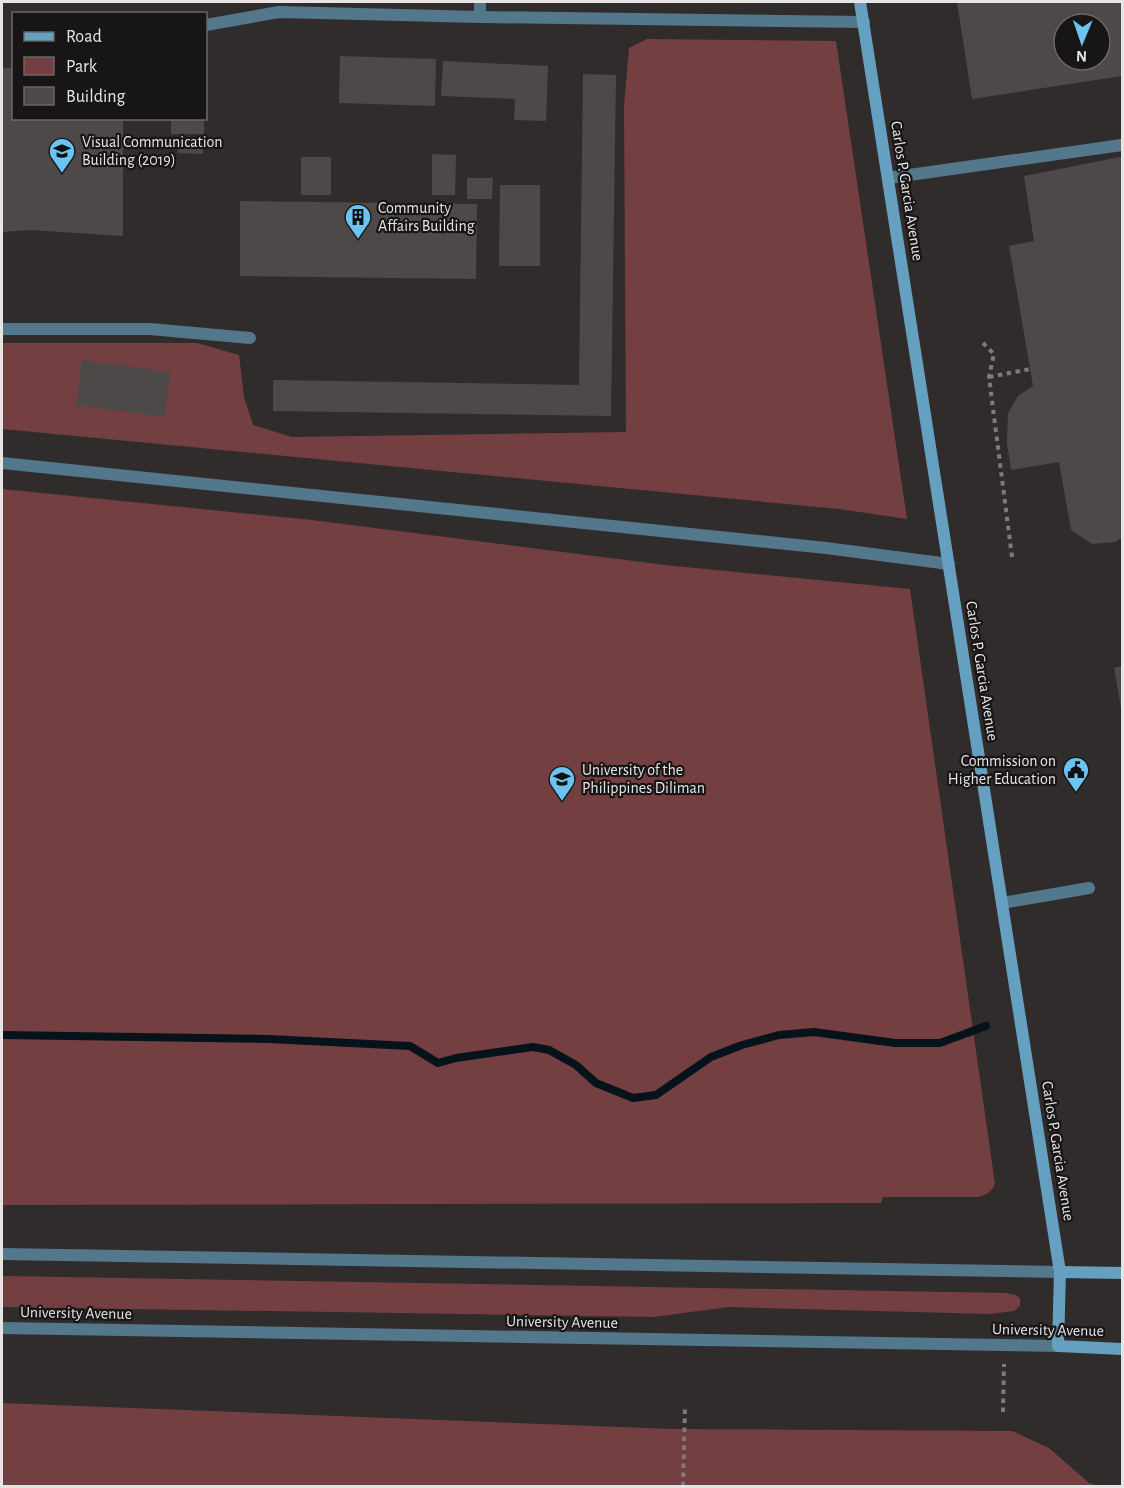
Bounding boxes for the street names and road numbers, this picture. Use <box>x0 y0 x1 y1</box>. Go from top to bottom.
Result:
street label: Carlos P. Garcia Avenue <box>888 120 926 262</box>
street label: Carlos P. Garcia Avenue <box>963 600 1001 742</box>
street label: Carlos P. Garcia Avenue <box>1039 1080 1077 1222</box>
street label: University Avenue <box>20 1304 132 1323</box>
street label: University Avenue <box>506 1313 618 1332</box>
street label: University Avenue <box>992 1321 1104 1340</box>

